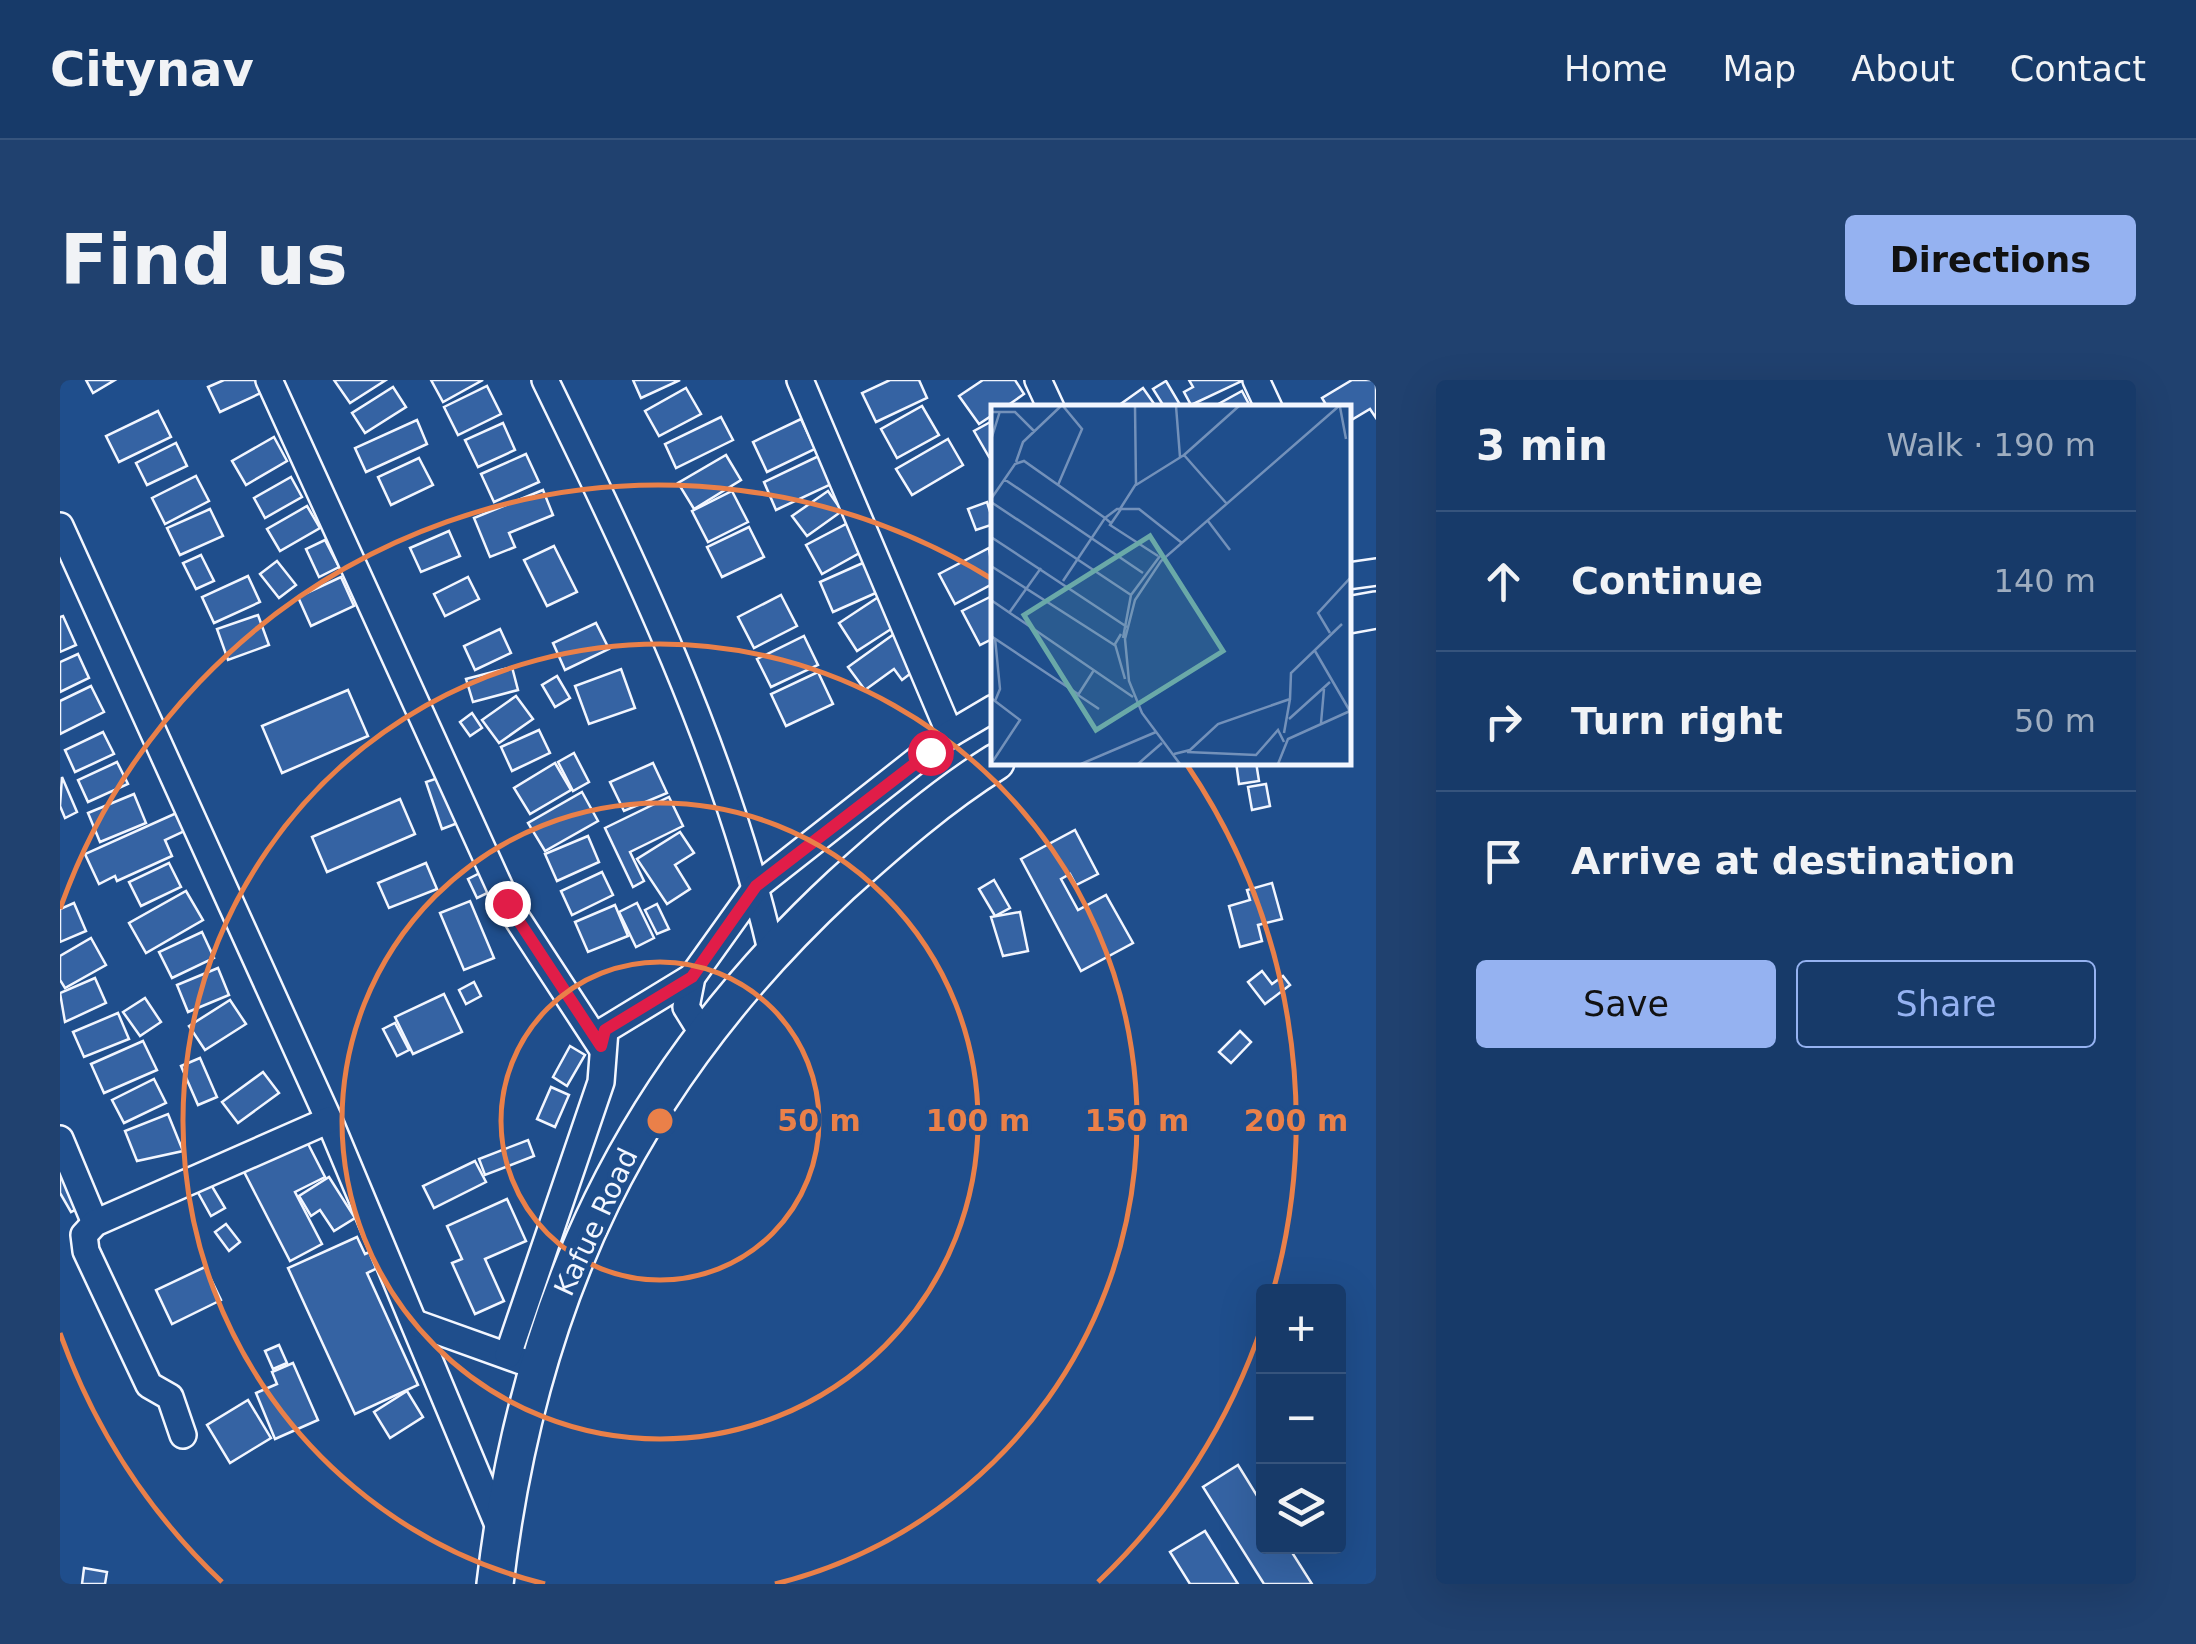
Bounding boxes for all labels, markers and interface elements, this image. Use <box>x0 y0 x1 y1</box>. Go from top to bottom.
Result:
text: Citynav <box>50 41 254 97</box>
text: Home <box>1564 49 1667 89</box>
text: Map <box>1722 49 1796 89</box>
text: About <box>1851 49 1955 89</box>
text: Contact <box>2010 49 2146 89</box>
button: Directions <box>1845 215 2136 305</box>
text: Find us <box>60 219 348 301</box>
inset map <box>991 405 1351 765</box>
text: 3 min <box>1476 421 1608 470</box>
text: Walk · 190 m <box>1886 426 2096 464</box>
icon: ahead <box>1476 554 1531 609</box>
text: Continue <box>1571 559 1763 603</box>
text: 140 m <box>1994 562 2096 600</box>
icon: right <box>1476 694 1531 749</box>
text: Turn right <box>1571 699 1783 743</box>
text: 50 m <box>2014 702 2096 740</box>
route start <box>908 730 954 776</box>
icon: arrive <box>1476 834 1531 889</box>
text: Arrive at destination <box>1571 839 2016 883</box>
route end <box>485 881 531 927</box>
button: Save <box>1476 960 1776 1048</box>
button: Share <box>1796 960 2096 1048</box>
centre of rings <box>642 1103 678 1139</box>
text: 50 m <box>777 1103 861 1138</box>
text: 100 m <box>926 1103 1030 1138</box>
text: 150 m <box>1085 1103 1189 1138</box>
text: 200 m <box>1244 1103 1348 1138</box>
street label: Kafue Road <box>547 1143 645 1301</box>
map controls <box>1256 1284 1346 1554</box>
button: + <box>1256 1284 1346 1374</box>
button: − <box>1256 1374 1346 1464</box>
button: layers <box>1256 1464 1346 1554</box>

